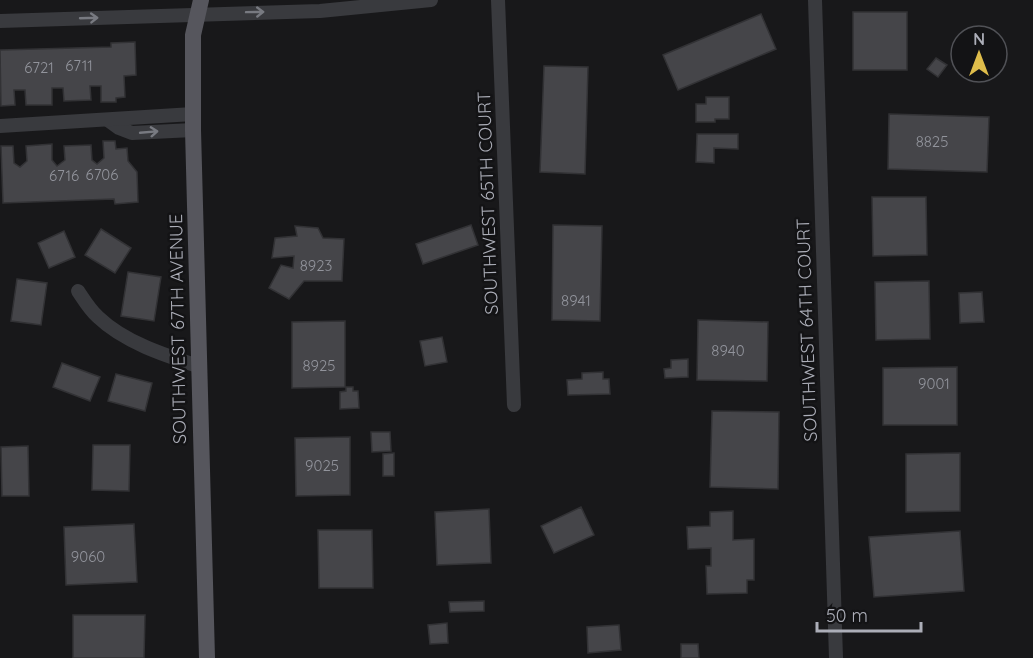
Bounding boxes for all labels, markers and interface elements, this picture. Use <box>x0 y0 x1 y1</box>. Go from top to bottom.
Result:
one-way arrow <box>245 6 265 17</box>
one-way arrow <box>79 12 99 23</box>
north arrow <box>949 24 1009 84</box>
text: N <box>973 29 985 49</box>
house number: 6711 <box>65 56 93 75</box>
house number: 6721 <box>24 58 54 77</box>
street label: SOUTHWEST 65TH COURT <box>472 91 503 315</box>
one-way arrow <box>139 126 158 137</box>
house number: 8825 <box>916 132 948 151</box>
house number: 6706 <box>86 165 118 184</box>
house number: 6716 <box>49 166 79 185</box>
street label: SOUTHWEST 67TH AVENUE <box>164 214 191 444</box>
street label: SOUTHWEST 64TH COURT <box>791 218 822 442</box>
house number: 8923 <box>300 256 332 275</box>
house number: 8941 <box>561 291 591 310</box>
house number: 8940 <box>711 341 745 360</box>
house number: 8925 <box>303 356 335 375</box>
house number: 9001 <box>918 374 950 393</box>
house number: 9025 <box>305 456 339 475</box>
house number: 9060 <box>71 547 105 566</box>
scale bar <box>817 595 920 633</box>
text: 50 m <box>826 604 868 627</box>

